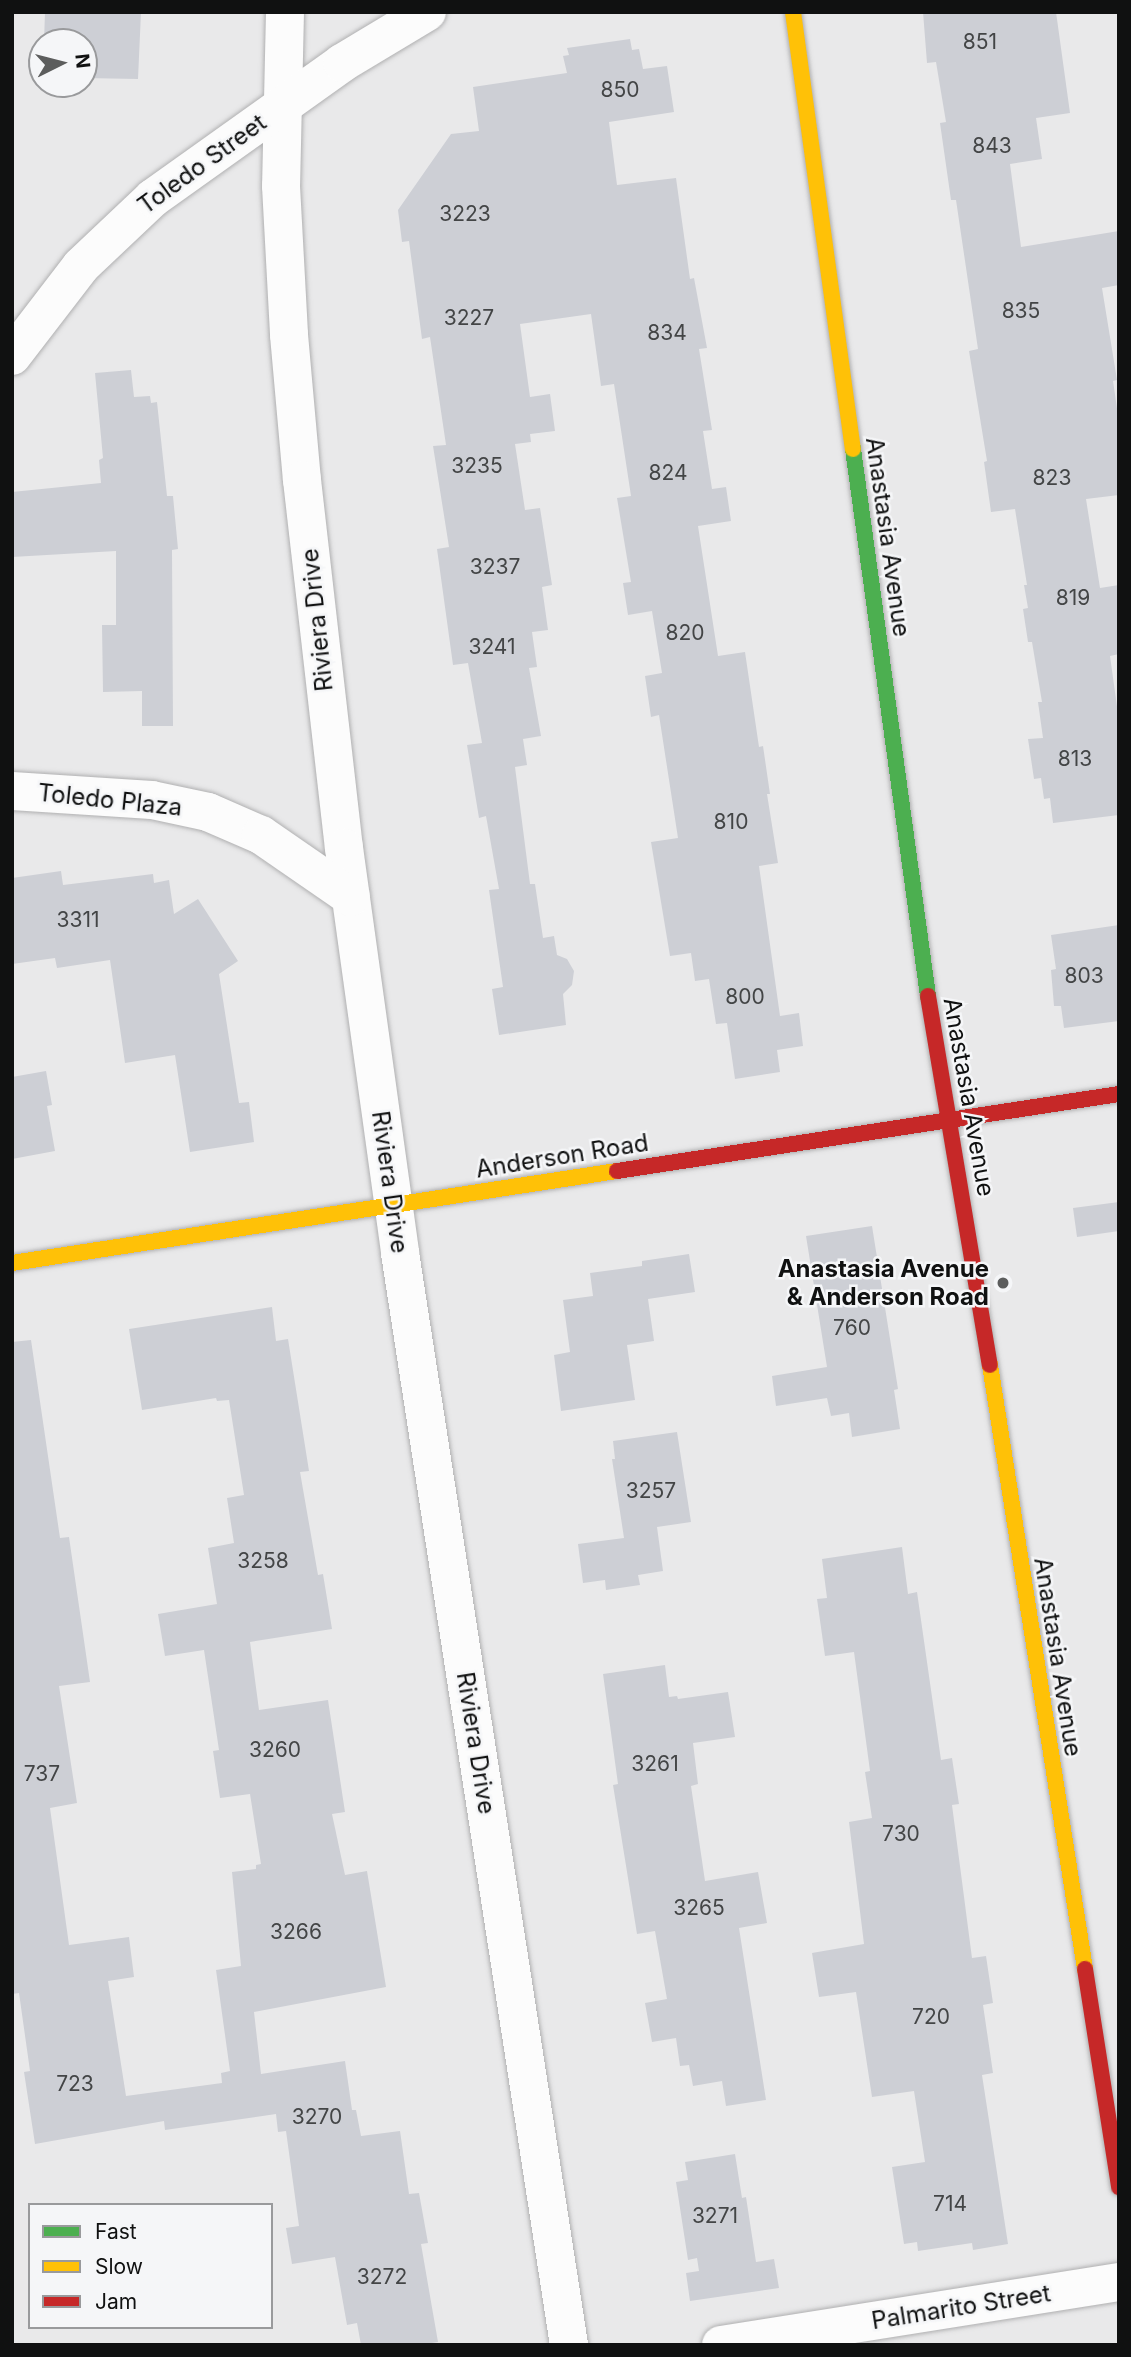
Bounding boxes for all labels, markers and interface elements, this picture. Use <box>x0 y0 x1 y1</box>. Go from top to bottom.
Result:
north arrow <box>28 28 98 98</box>
house number: 851 <box>963 29 997 55</box>
text: N <box>70 53 95 69</box>
house number: 850 <box>600 77 640 103</box>
street label: Toledo Street <box>132 108 272 220</box>
house number: 843 <box>972 133 1012 159</box>
house number: 3223 <box>439 201 491 227</box>
house number: 835 <box>1002 298 1040 324</box>
house number: 3227 <box>444 305 494 331</box>
house number: 834 <box>647 320 687 346</box>
street label: Anastasia Avenue <box>860 435 916 639</box>
house number: 3235 <box>451 453 503 479</box>
house number: 824 <box>648 460 688 486</box>
house number: 823 <box>1033 465 1071 491</box>
street label: Riviera Drive <box>295 547 339 693</box>
house number: 3237 <box>470 554 520 580</box>
house number: 819 <box>1056 585 1090 611</box>
house number: 820 <box>665 620 705 646</box>
house number: 3241 <box>468 634 516 660</box>
house number: 813 <box>1058 746 1092 772</box>
street label: Toledo Plaza <box>36 778 184 822</box>
house number: 810 <box>714 809 748 835</box>
house number: 3311 <box>56 907 100 933</box>
house number: 803 <box>1064 963 1104 989</box>
house number: 800 <box>725 984 765 1010</box>
street label: Anastasia Avenue <box>937 995 1001 1199</box>
street label: Riviera Drive <box>366 1109 414 1255</box>
street label: Anderson Road <box>474 1128 650 1184</box>
place label: Anastasia Avenue & Anderson Road <box>778 1255 989 1311</box>
marker: Anastasia Avenue & Anderson Road <box>995 1275 1011 1291</box>
house number: 760 <box>833 1315 871 1341</box>
house number: 3257 <box>626 1478 676 1504</box>
house number: 3258 <box>237 1548 289 1574</box>
street label: Anastasia Avenue <box>1028 1555 1088 1759</box>
street label: Riviera Drive <box>451 1670 501 1816</box>
house number: 3260 <box>249 1737 301 1763</box>
house number: 3261 <box>631 1751 679 1777</box>
house number: 737 <box>24 1761 60 1787</box>
house number: 730 <box>882 1821 920 1847</box>
house number: 3265 <box>673 1895 725 1921</box>
house number: 3266 <box>270 1919 322 1945</box>
house number: 720 <box>912 2004 950 2030</box>
house number: 723 <box>56 2071 94 2097</box>
house number: 3270 <box>292 2104 342 2130</box>
house number: 714 <box>933 2191 967 2217</box>
legend <box>28 2203 273 2329</box>
house number: 3271 <box>692 2203 738 2229</box>
text: Fast <box>95 2219 137 2244</box>
text: Slow <box>95 2254 143 2279</box>
house number: 3272 <box>357 2264 407 2290</box>
street label: Palmarito Street <box>869 2279 1053 2335</box>
text: Jam <box>95 2289 137 2314</box>

